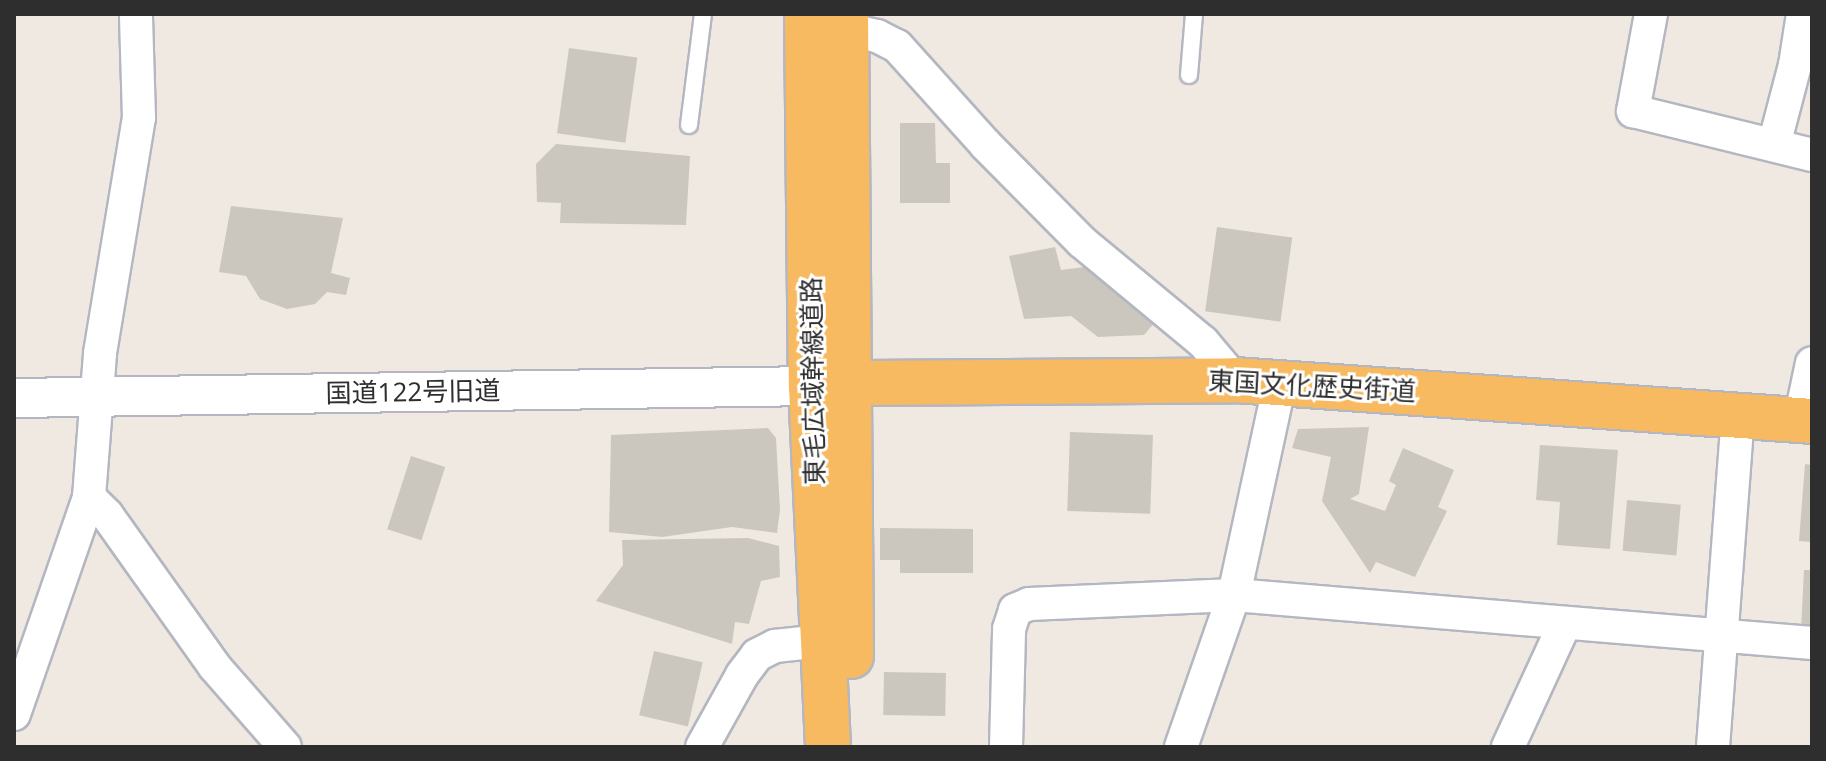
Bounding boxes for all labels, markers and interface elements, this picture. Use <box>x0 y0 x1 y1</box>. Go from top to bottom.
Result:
street label: 東毛広域幹線道路 <box>796 277 830 485</box>
street label: 東国文化歴史街道 <box>1207 365 1417 407</box>
street label: 国道122号旧道 <box>325 375 501 409</box>

